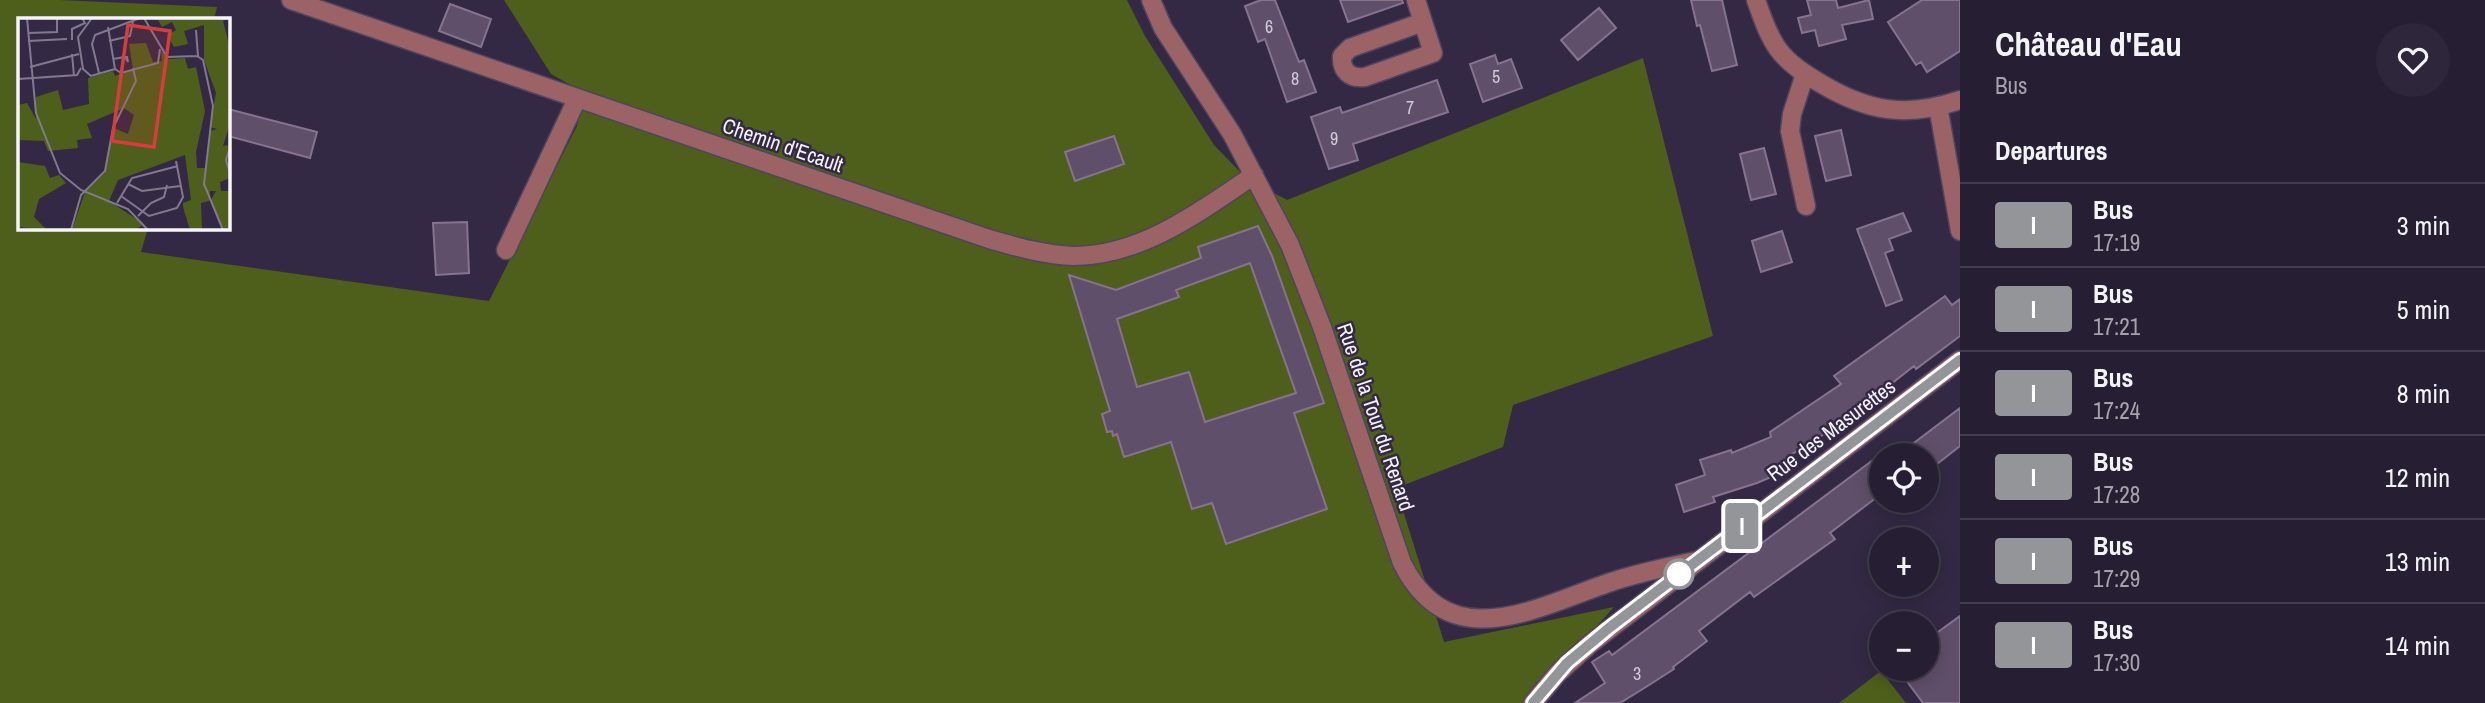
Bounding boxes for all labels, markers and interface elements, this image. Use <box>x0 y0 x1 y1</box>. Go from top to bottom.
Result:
house number: 6 <box>1265 14 1273 39</box>
inset map <box>18 18 229 229</box>
text: Château d'Eau <box>1995 22 2182 66</box>
button: heart <box>2376 23 2450 97</box>
house number: 5 <box>1492 64 1500 89</box>
house number: 8 <box>1291 66 1299 91</box>
text: Bus <box>1995 70 2028 101</box>
house number: 7 <box>1406 95 1414 120</box>
street label: Chemin d'Ecault <box>719 111 847 179</box>
house number: 9 <box>1330 126 1338 151</box>
text: Departures <box>1995 133 2108 168</box>
text: Bus <box>2093 192 2133 227</box>
text: 3 min <box>2397 208 2450 243</box>
text: I <box>2031 209 2036 241</box>
text: 17:19 <box>2093 227 2140 258</box>
text: Bus <box>2093 276 2133 311</box>
text: 5 min <box>2397 292 2450 327</box>
text: I <box>2031 293 2036 325</box>
text: 17:21 <box>2093 311 2140 342</box>
street label: Rue de la Tour du Renard <box>1330 319 1422 515</box>
text: Bus <box>2093 360 2133 395</box>
street label: Rue des Masurettes <box>1761 372 1901 488</box>
text: 8 min <box>2397 376 2450 411</box>
text: I <box>2031 377 2036 409</box>
text: 17:24 <box>2093 395 2140 426</box>
map controls <box>1869 443 1939 681</box>
button: locate <box>1869 443 1939 513</box>
text: Bus <box>2093 444 2133 479</box>
text: 12 min <box>2385 460 2450 495</box>
text: I <box>2031 461 2036 493</box>
text: 17:28 <box>2093 479 2140 510</box>
line badge: I <box>1719 503 1765 549</box>
text: I <box>1739 510 1745 542</box>
button: + <box>1869 527 1939 597</box>
text: Bus <box>2093 528 2133 563</box>
text: 13 min <box>2385 544 2450 579</box>
text: I <box>2031 545 2036 577</box>
unlabelled marker <box>1664 559 1694 589</box>
text: 17:29 <box>2093 563 2140 594</box>
button: − <box>1869 611 1939 681</box>
text: Bus <box>2093 612 2133 647</box>
text: 14 min <box>2385 628 2450 663</box>
text: I <box>2031 629 2036 661</box>
text: 17:30 <box>2093 647 2140 678</box>
house number: 3 <box>1633 661 1641 686</box>

